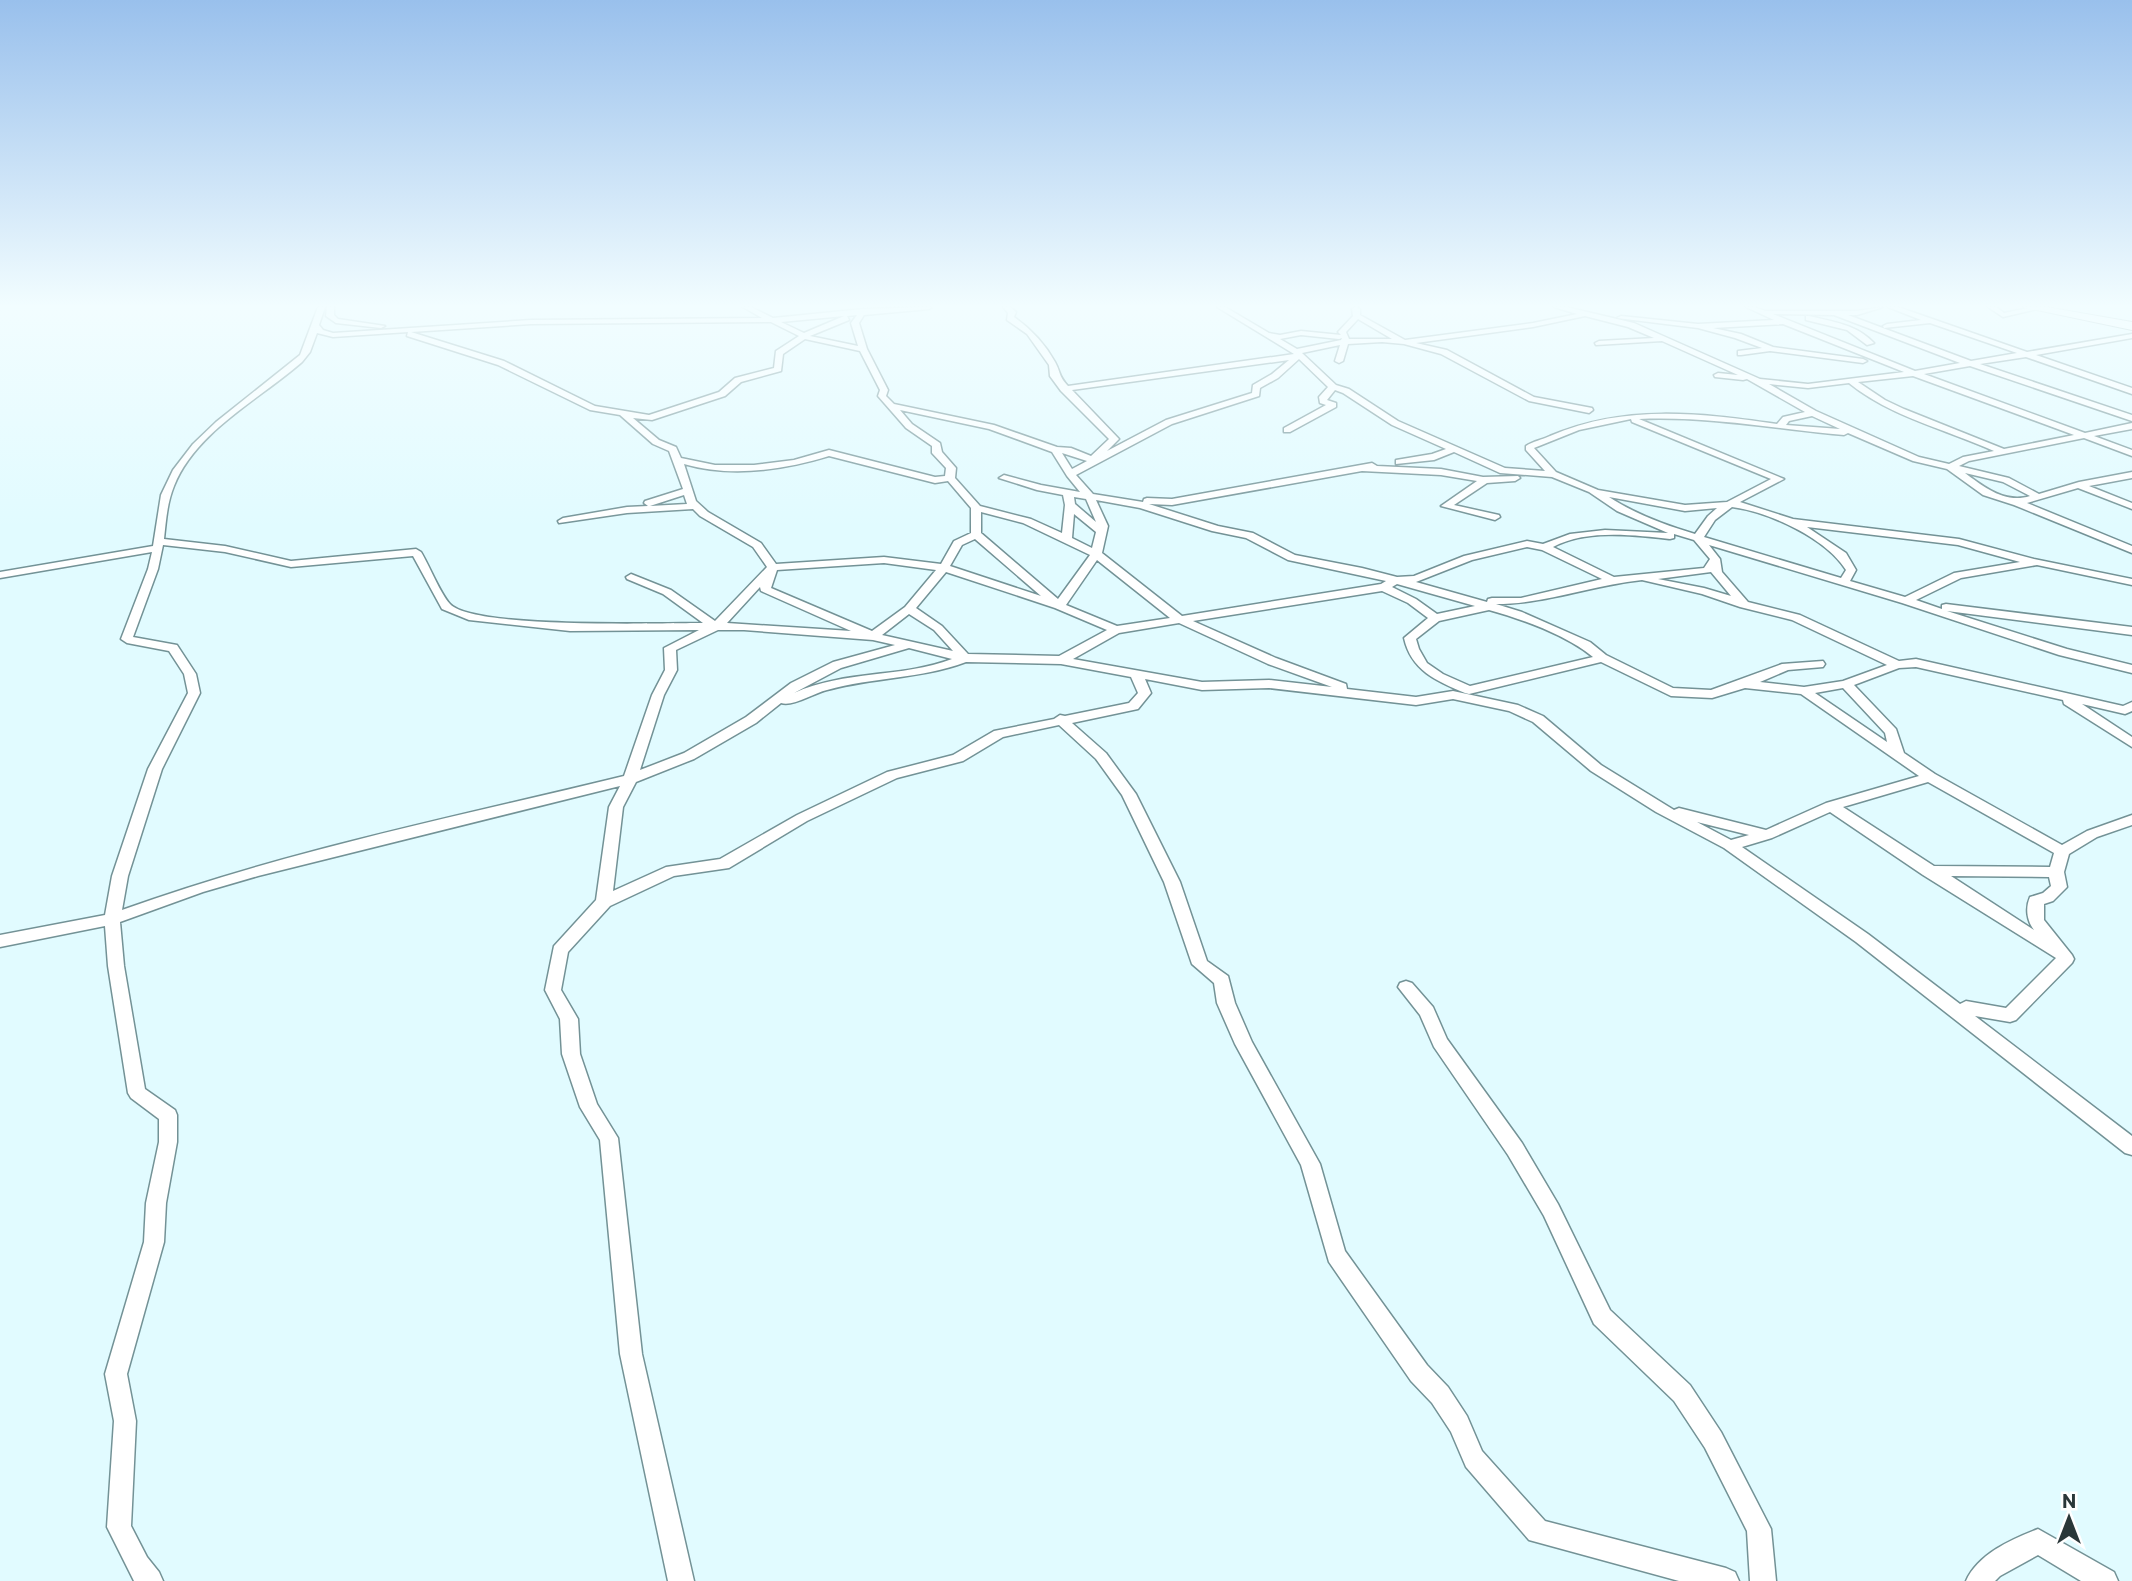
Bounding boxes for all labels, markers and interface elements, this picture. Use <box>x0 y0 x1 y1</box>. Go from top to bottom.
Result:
north arrow <box>2034 1483 2104 1553</box>
text: N <box>2062 1489 2076 1512</box>

